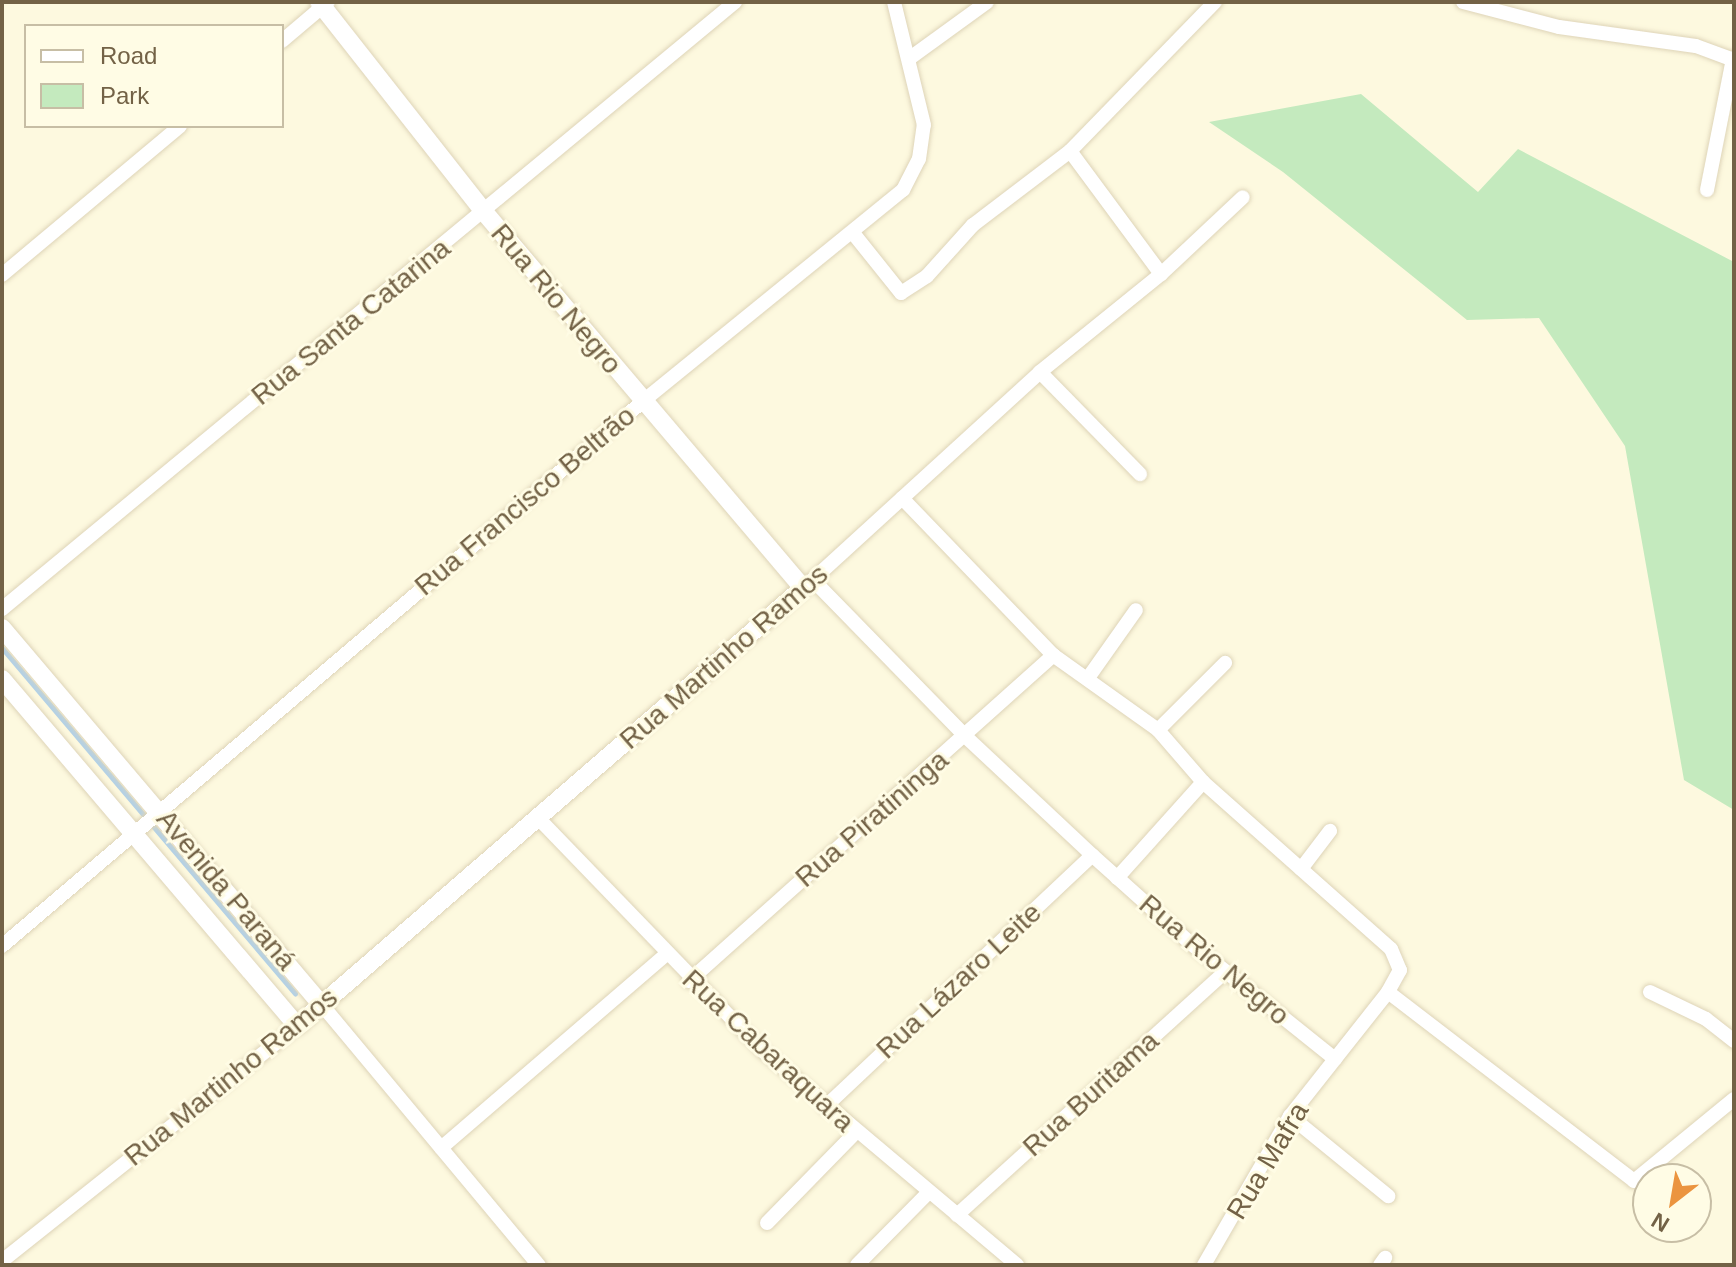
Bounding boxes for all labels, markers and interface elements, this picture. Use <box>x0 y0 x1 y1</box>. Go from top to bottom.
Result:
legend <box>24 24 284 128</box>
text: Road <box>100 42 157 69</box>
text: Park <box>100 82 149 109</box>
street label: Rua Rio Negro <box>484 217 628 381</box>
street label: Rua Santa Catarina <box>245 232 457 412</box>
street label: Rua Francisco Beltrão <box>408 399 642 603</box>
street label: Rua Martinho Ramos <box>613 558 835 756</box>
street label: Rua Piratininga <box>789 744 955 894</box>
street label: Avenida Paraná <box>149 803 303 977</box>
street label: Rua Rio Negro <box>1132 888 1296 1032</box>
street label: Rua Lázaro Leite <box>870 896 1048 1066</box>
street label: Rua Cabaraquara <box>675 963 861 1139</box>
street label: Rua Martinho Ramos <box>118 981 344 1173</box>
street label: Rua Buritama <box>1016 1024 1166 1164</box>
street label: Rua Mafra <box>1220 1096 1316 1226</box>
north arrow <box>1632 1163 1712 1243</box>
text: N <box>1647 1207 1674 1237</box>

